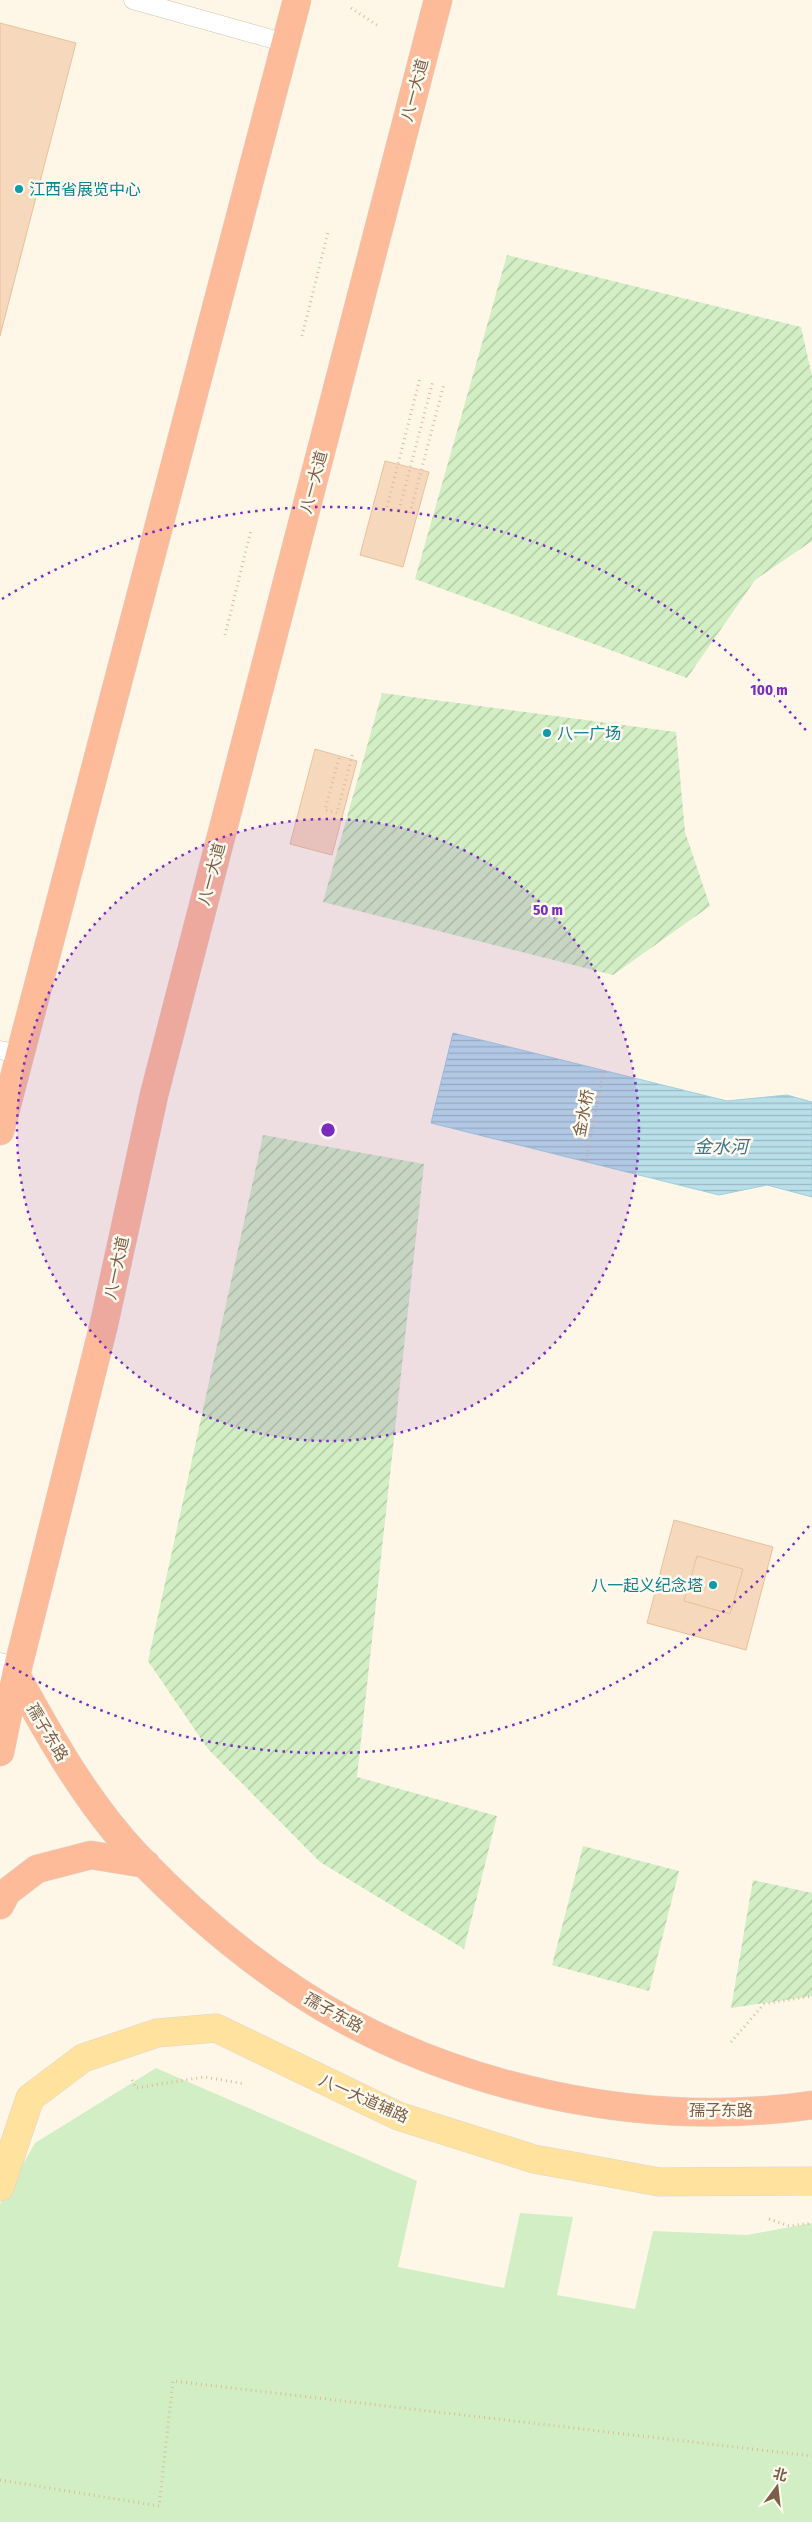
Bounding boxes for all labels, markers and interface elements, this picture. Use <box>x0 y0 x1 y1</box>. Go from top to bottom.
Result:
street label: 八一大道 <box>397 57 432 124</box>
place label: 江西省展览中心 <box>29 180 141 199</box>
marker: 江西省展览中心 <box>13 183 25 195</box>
street label: 八一大道 <box>296 449 331 516</box>
text: 100 m <box>750 681 788 699</box>
place label: 八一广场 <box>557 724 621 743</box>
marker: 八一广场 <box>541 727 553 739</box>
street label: 八一大道 <box>194 841 229 908</box>
text: 50 m <box>533 901 563 919</box>
street label: 金水桥 <box>570 1088 597 1138</box>
centre of rings <box>319 1121 337 1139</box>
water label: 金水河 <box>694 1136 751 1158</box>
street label: 八一大道 <box>101 1235 132 1301</box>
place label: 八一起义纪念塔 <box>591 1576 703 1595</box>
marker: 八一起义纪念塔 <box>707 1579 719 1591</box>
street label: 孺子东路 <box>23 1700 72 1765</box>
street label: 孺子东路 <box>301 1989 366 2036</box>
street label: 八一大道辅路 <box>316 2070 412 2127</box>
street label: 孺子东路 <box>689 2101 753 2120</box>
north arrow <box>752 2462 802 2512</box>
text: 北 <box>771 2465 789 2485</box>

